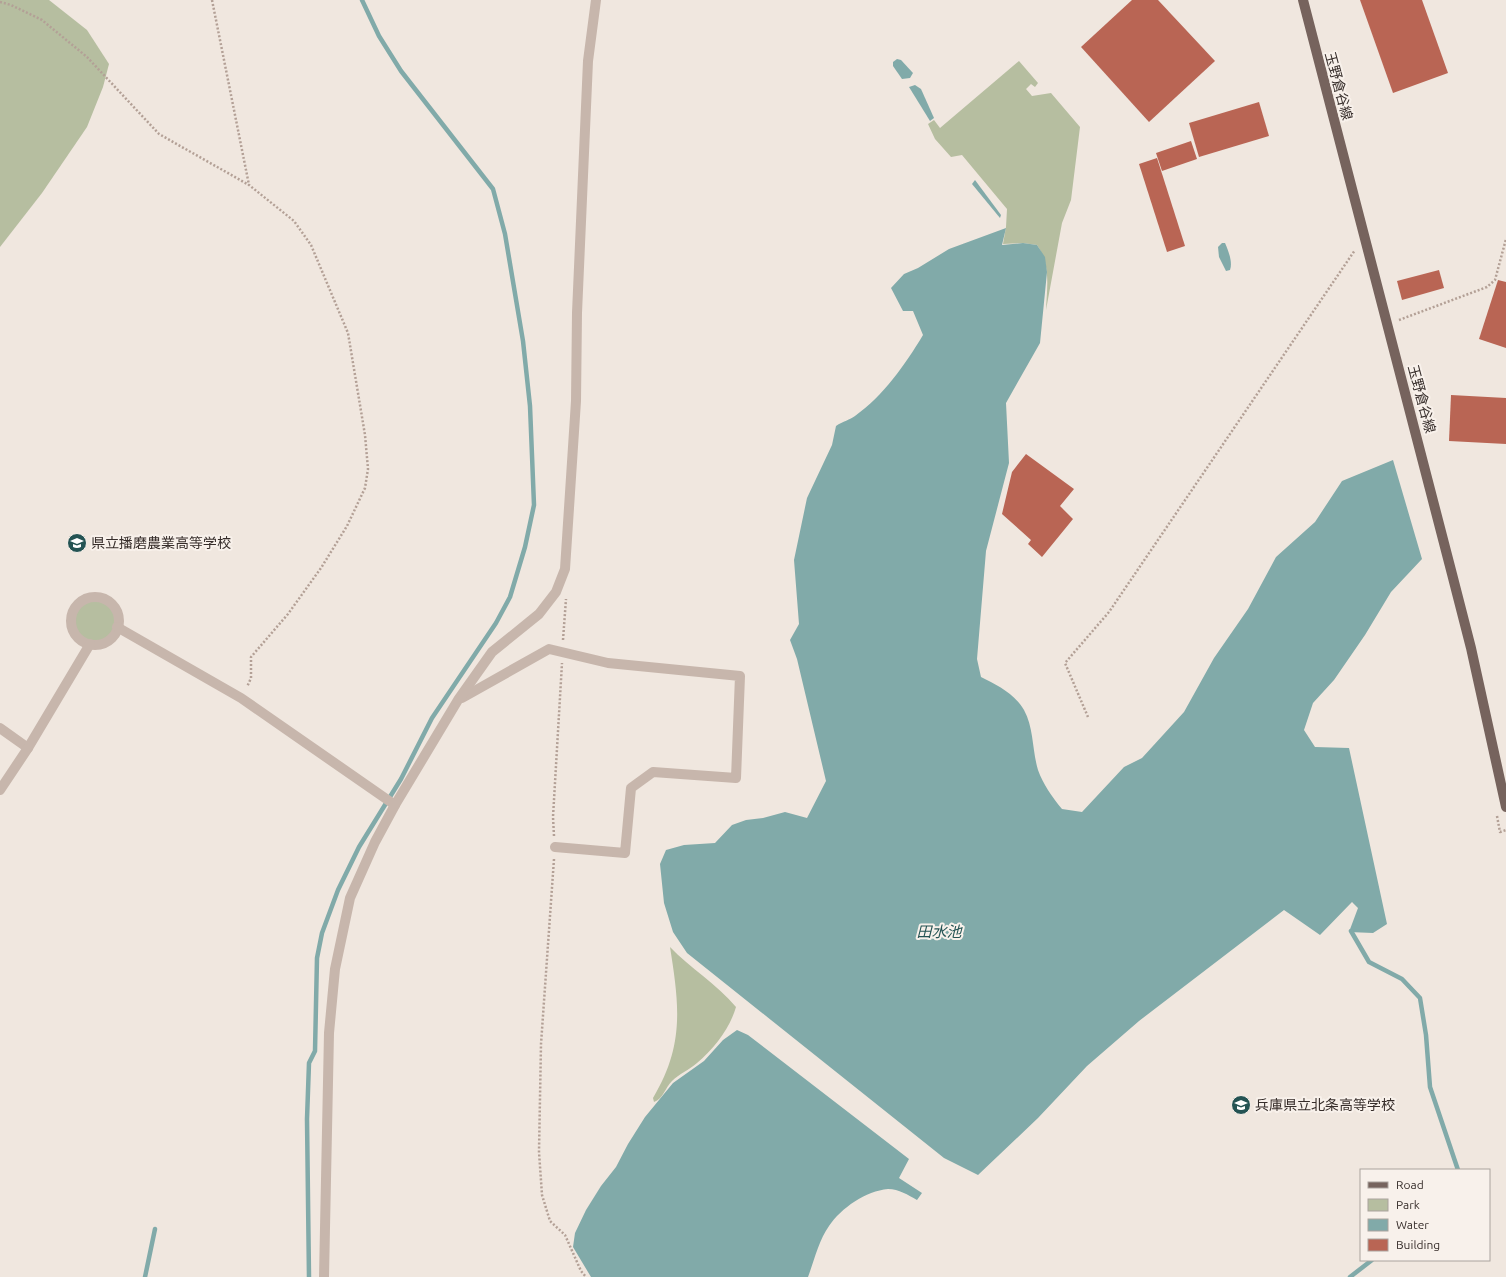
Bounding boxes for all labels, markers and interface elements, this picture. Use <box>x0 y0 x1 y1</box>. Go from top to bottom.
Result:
street label: 玉野倉谷線 <box>1322 50 1356 122</box>
street label: 玉野倉谷線 <box>1405 363 1439 435</box>
school or university icon: 県立播磨農業高等学校 <box>66 532 88 554</box>
place label: 県立播磨農業高等学校 <box>91 535 231 551</box>
water label: 田水池 <box>916 923 963 940</box>
school or university icon: 兵庫県立北条高等学校 <box>1230 1094 1252 1116</box>
place label: 兵庫県立北条高等学校 <box>1255 1097 1395 1113</box>
legend <box>1360 1169 1490 1261</box>
text: Road <box>1396 1178 1424 1191</box>
text: Park <box>1396 1198 1420 1211</box>
text: Water <box>1396 1218 1429 1231</box>
text: Building <box>1396 1238 1440 1251</box>

